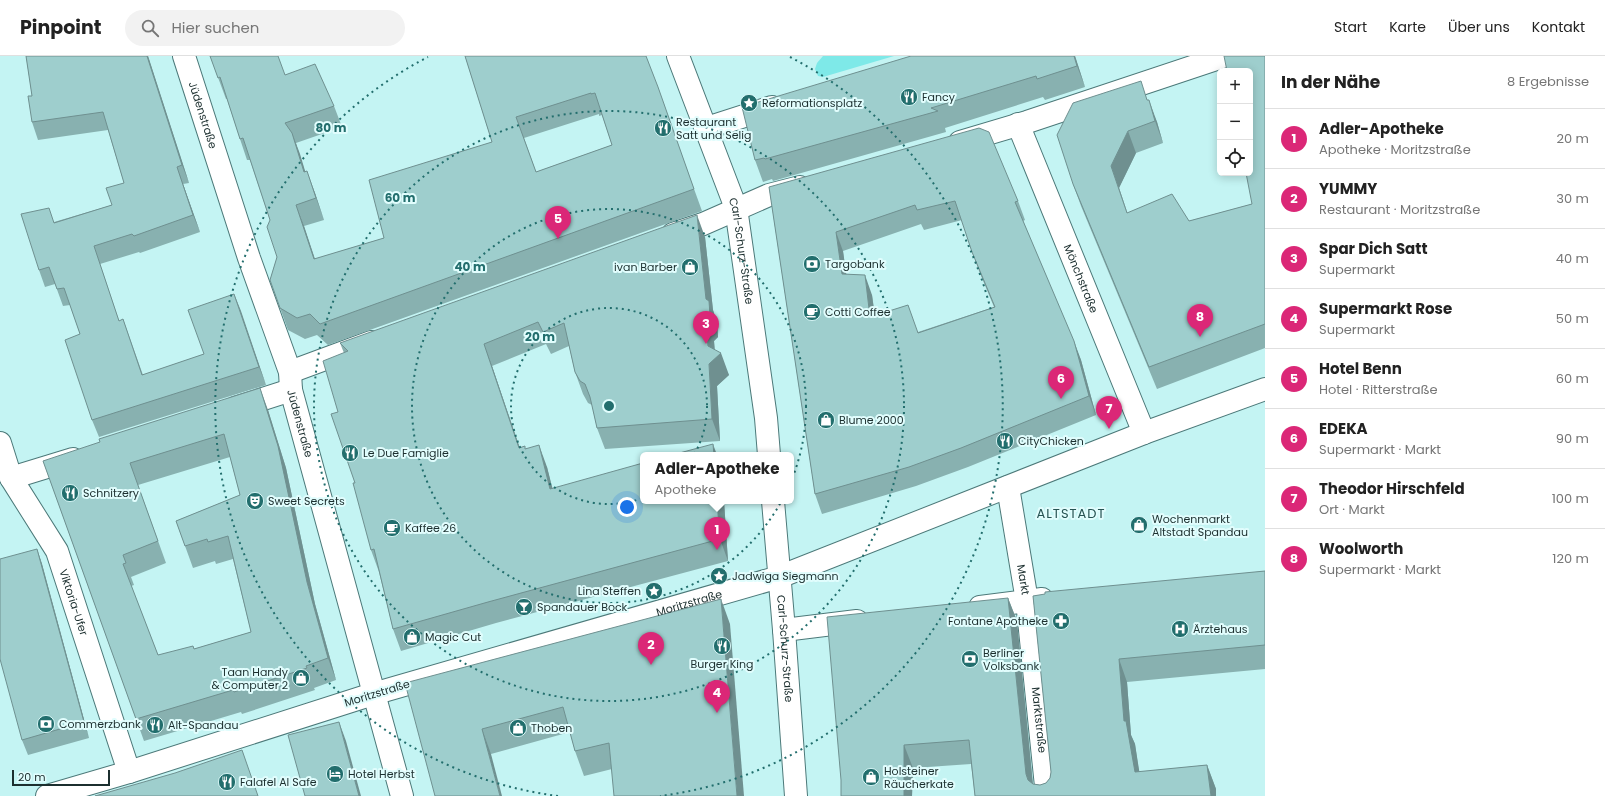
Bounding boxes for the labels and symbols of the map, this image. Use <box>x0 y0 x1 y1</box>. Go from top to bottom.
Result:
street label: Jüdenstraße <box>185 79 221 151</box>
restaurant icon: Fancy <box>899 87 919 107</box>
place label: Fancy <box>922 89 956 105</box>
place icon: Reformationsplatz <box>739 93 759 113</box>
place label: Reformationsplatz <box>762 95 862 111</box>
place label: Restaurant Satt und Selig <box>676 114 751 143</box>
restaurant icon: Restaurant Satt und Selig <box>653 118 673 138</box>
text: 80 m <box>316 119 347 136</box>
text: 60 m <box>385 189 416 206</box>
street label: Carl-Schurz-Straße <box>725 195 758 305</box>
pin: 5 <box>545 206 571 239</box>
street label: Mönchstraße <box>1060 242 1102 316</box>
bank icon: Targobank <box>802 254 822 274</box>
place label: Targobank <box>825 256 885 272</box>
shop icon: ivan Barber <box>680 257 700 277</box>
text: 40 m <box>454 258 486 275</box>
place label: ivan Barber <box>614 259 677 275</box>
cafe icon: Cotti Coffee <box>802 302 822 322</box>
place label: Cotti Coffee <box>825 304 891 320</box>
pin: 8 <box>1187 304 1213 337</box>
pin: 3 <box>693 311 719 344</box>
text: 20 m <box>525 328 555 345</box>
pin: 6 <box>1048 366 1074 399</box>
street label: Jüdenstraße <box>283 388 317 459</box>
pin: 7 <box>1096 396 1122 429</box>
centre of rings <box>602 399 616 413</box>
shop icon: Blume 2000 <box>816 410 836 430</box>
place label: Blume 2000 <box>839 412 904 428</box>
restaurant icon: CityChicken <box>995 431 1015 451</box>
place label: CityChicken <box>1018 433 1084 449</box>
restaurant icon: Le Due Famiglie <box>340 443 360 463</box>
place label: Le Due Famiglie <box>363 445 449 461</box>
restaurant icon: Schnitzery <box>60 483 80 503</box>
place label: Schnitzery <box>83 485 140 501</box>
theatre icon: Sweet Secrets <box>245 491 265 511</box>
place label: Sweet Secrets <box>268 493 345 509</box>
your location <box>617 497 637 517</box>
district label: ALTSTADT <box>1036 504 1106 523</box>
place label: Wochenmarkt Altstadt Spandau <box>1152 511 1248 540</box>
shop icon: Wochenmarkt Altstadt Spandau <box>1129 515 1149 535</box>
pin: 1 <box>704 517 730 550</box>
cafe icon: Kaffee 26 <box>382 518 402 538</box>
place label: Kaffee 26 <box>405 520 456 536</box>
street label: Markt <box>1013 563 1034 596</box>
place icon: Jadwiga Siegmann <box>709 566 729 586</box>
street label: Viktoria-Ufer <box>55 567 92 638</box>
place label: Jadwiga Siegmann <box>732 568 839 584</box>
place icon: Lina Steffen <box>644 581 664 601</box>
place label: Lina Steffen <box>578 583 641 599</box>
street label: Moritzstraße <box>654 586 724 620</box>
street label: Carl-Schurz-Straße <box>773 594 797 703</box>
bar icon: Spandauer Bock <box>514 597 534 617</box>
place label: Spandauer Bock <box>537 599 628 615</box>
pharmacy icon: Fontane Apotheke <box>1051 611 1071 631</box>
place label: Fontane Apotheke <box>948 613 1048 629</box>
hospital icon: Ärztehaus <box>1170 619 1190 639</box>
place label: Ärztehaus <box>1193 621 1248 637</box>
shop icon: Magic Cut <box>402 627 422 647</box>
place label: Magic Cut <box>425 629 481 645</box>
pin: 2 <box>638 632 664 665</box>
restaurant icon: Burger King <box>712 636 732 656</box>
place label: Berliner Volksbank <box>983 645 1040 674</box>
bank icon: Berliner Volksbank <box>960 649 980 669</box>
place label: Burger King <box>691 656 753 672</box>
place label: Taan Handy & Computer 2 <box>211 664 289 693</box>
shop icon: Taan Handy & Computer 2 <box>291 668 311 688</box>
street label: Moritzstraße <box>342 675 412 711</box>
pin: 4 <box>704 680 730 713</box>
street label: Marktstraße <box>1028 686 1051 754</box>
bank icon: Commerzbank <box>36 714 56 734</box>
restaurant icon: Alt-Spandau <box>145 715 165 735</box>
place label: Commerzbank <box>59 716 141 732</box>
place label: Alt-Spandau <box>168 717 238 733</box>
shop icon: Thoben <box>508 718 528 738</box>
place label: Thoben <box>531 720 572 736</box>
place label: Holsteiner Räucherkate <box>884 763 954 792</box>
hotel icon: Hotel Herbst <box>325 764 345 784</box>
place label: Hotel Herbst <box>348 766 415 782</box>
shop icon: Holsteiner Räucherkate <box>861 767 881 787</box>
scale bar <box>12 768 110 787</box>
restaurant icon: Falafel Al Safe <box>217 772 237 792</box>
place label: Falafel Al Safe <box>240 774 317 790</box>

